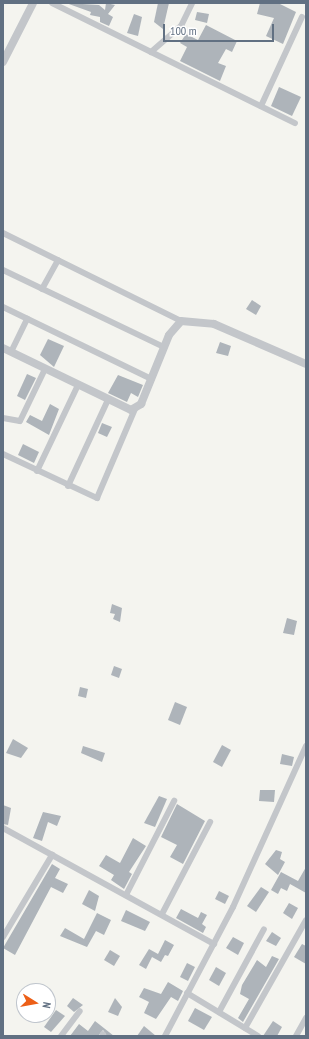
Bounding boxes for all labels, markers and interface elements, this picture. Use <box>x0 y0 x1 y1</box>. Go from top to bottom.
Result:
scale bar <box>165 16 276 42</box>
text: 100 m <box>170 23 197 38</box>
north arrow <box>16 983 56 1023</box>
text: N <box>39 1001 54 1009</box>

